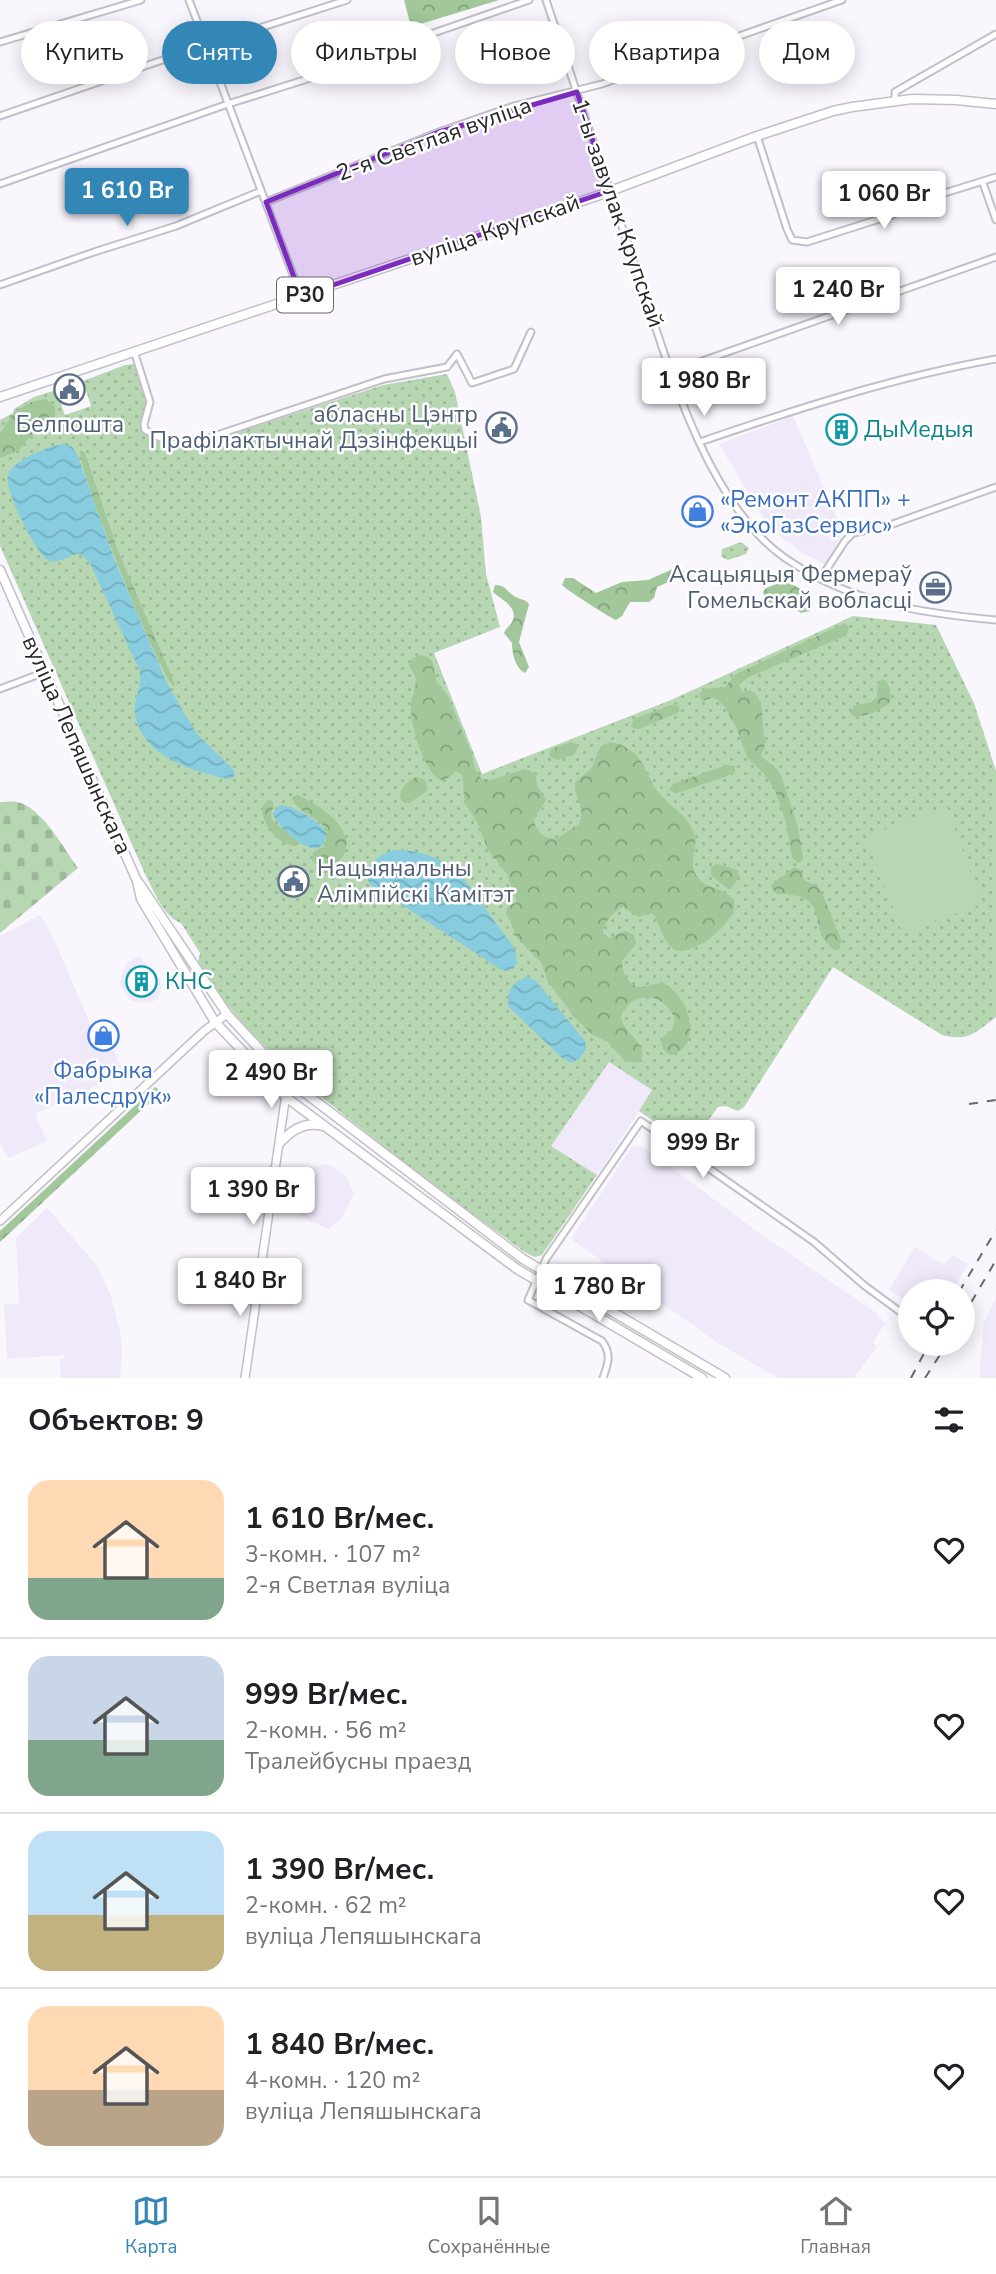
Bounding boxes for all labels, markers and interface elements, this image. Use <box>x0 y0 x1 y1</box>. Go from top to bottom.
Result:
chip: Купить <box>21 21 148 84</box>
chip: Снять <box>162 21 277 84</box>
chip: Фильтры <box>291 21 441 84</box>
chip: Новое <box>455 21 575 84</box>
chip: Квартира <box>589 21 745 84</box>
chip: Дом <box>759 21 855 84</box>
street label: 2-я Светлая вуліца <box>332 89 536 189</box>
street label: 1-ы завулак Крупскай <box>564 94 672 332</box>
pin: 1 610 Br <box>55 168 199 228</box>
pin: 1 060 Br <box>812 172 956 231</box>
text: 1 610 Br <box>81 175 173 206</box>
text: 1 060 Br <box>838 178 930 209</box>
street label: вуліца Крупскай <box>406 186 584 274</box>
pin: 1 240 Br <box>766 268 910 327</box>
text: 1 240 Br <box>792 274 884 305</box>
road number: Р30 <box>277 278 333 312</box>
pin: 1 980 Br <box>632 358 776 418</box>
text: 1 980 Br <box>658 365 750 396</box>
public building icon: Белпошта <box>53 373 87 407</box>
place label: абласны Цэнтр Прафілактычнай Дэзінфекцыі <box>149 399 478 456</box>
place label: Белпошта <box>16 409 124 440</box>
public building icon: абласны Цэнтр Прафілактычнай Дэзінфекцыі <box>484 410 518 444</box>
building icon: ДыМедыя <box>824 412 858 446</box>
place label: ДыМедыя <box>864 414 974 445</box>
place label: «Ремонт АКПП» + «ЭкоГазСервис» <box>720 484 911 541</box>
shop icon: «Ремонт АКПП» + «ЭкоГазСервис» <box>680 495 714 529</box>
place label: Асацыяцыя Фермераў Гомельскай вобласці <box>669 559 912 616</box>
office icon: Асацыяцыя Фермераў Гомельскай вобласці <box>918 570 952 604</box>
street label: вуліца Лепяшынскага <box>15 631 139 859</box>
place label: Нацыянальны Алімпійскі Камітэт <box>317 853 515 910</box>
public building icon: Нацыянальны Алімпійскі Камітэт <box>277 864 311 898</box>
building icon: КНС <box>125 964 159 998</box>
place label: КНС <box>165 966 213 997</box>
shop icon: Фабрыка «Палесдрук» <box>86 1019 120 1053</box>
pin: 2 490 Br <box>199 1050 343 1110</box>
place label: Фабрыка «Палесдрук» <box>34 1055 172 1112</box>
text: 2 490 Br <box>225 1057 317 1088</box>
pin: 999 Br <box>646 1120 760 1180</box>
text: 999 Br <box>667 1127 739 1158</box>
pin: 1 390 Br <box>181 1168 325 1227</box>
text: 1 390 Br <box>207 1174 299 1205</box>
pin: 1 840 Br <box>168 1258 312 1318</box>
pin: 1 780 Br <box>527 1264 671 1324</box>
text: 1 840 Br <box>194 1265 286 1296</box>
text: 1 780 Br <box>553 1271 645 1302</box>
map controls <box>898 1279 975 1356</box>
button: locate <box>898 1279 975 1356</box>
text: Объектов: 9 <box>28 1400 204 1441</box>
icon: filters <box>930 1401 968 1439</box>
text: 1 610 Br/мес. <box>245 1498 434 1539</box>
icon: home <box>84 1508 168 1592</box>
icon: heart <box>930 1531 968 1569</box>
text: 3-комн. · 107 m² <box>245 1539 420 1570</box>
text: 2-я Светлая вуліца <box>245 1570 450 1601</box>
text: 999 Br/мес. <box>245 1674 408 1715</box>
icon: home <box>84 1684 168 1768</box>
icon: heart <box>930 1707 968 1745</box>
text: 2-комн. · 56 m² <box>245 1715 407 1746</box>
text: Тралейбусны праезд <box>245 1746 471 1777</box>
text: 1 390 Br/мес. <box>245 1849 434 1890</box>
icon: home <box>84 1859 168 1943</box>
icon: heart <box>930 1882 968 1920</box>
text: 2-комн. · 62 m² <box>245 1890 407 1921</box>
text: вуліца Лепяшынскага <box>245 1921 482 1952</box>
text: 1 840 Br/мес. <box>245 2024 434 2065</box>
icon: home <box>84 2034 168 2118</box>
icon: heart <box>930 2057 968 2095</box>
text: 4-комн. · 120 m² <box>245 2065 420 2096</box>
text: вуліца Лепяшынскага <box>245 2096 482 2127</box>
tab: Карта <box>125 2192 177 2260</box>
tab: Сохранённые <box>427 2192 550 2260</box>
tab: Главная <box>800 2192 871 2260</box>

